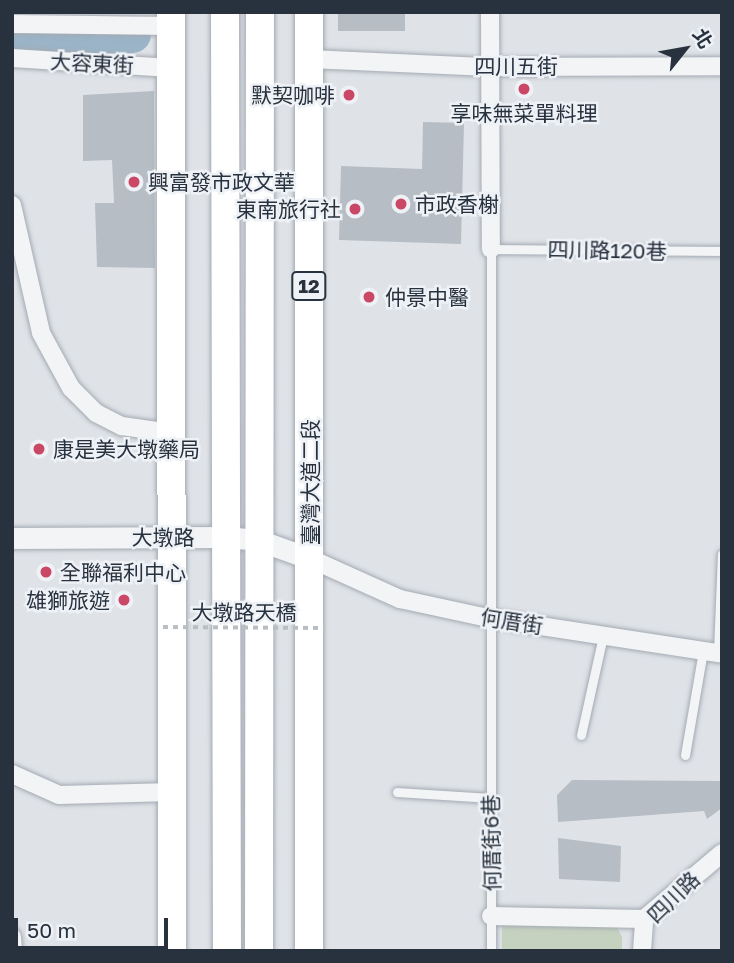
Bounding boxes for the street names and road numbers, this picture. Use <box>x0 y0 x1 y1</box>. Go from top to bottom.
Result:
street label: 大容東街 <box>49 48 135 78</box>
street label: 四川五街 <box>474 53 558 79</box>
street label: 四川路120巷 <box>547 236 667 264</box>
road number: 12 <box>290 270 328 302</box>
street label: 臺灣大道二段 <box>297 419 323 545</box>
street label: 大墩路 <box>132 524 194 550</box>
street label: 大墩路天橋 <box>192 599 296 625</box>
street label: 何厝街 <box>479 604 545 638</box>
street label: 何厝街6巷 <box>478 794 504 892</box>
street label: 四川路 <box>642 866 704 928</box>

